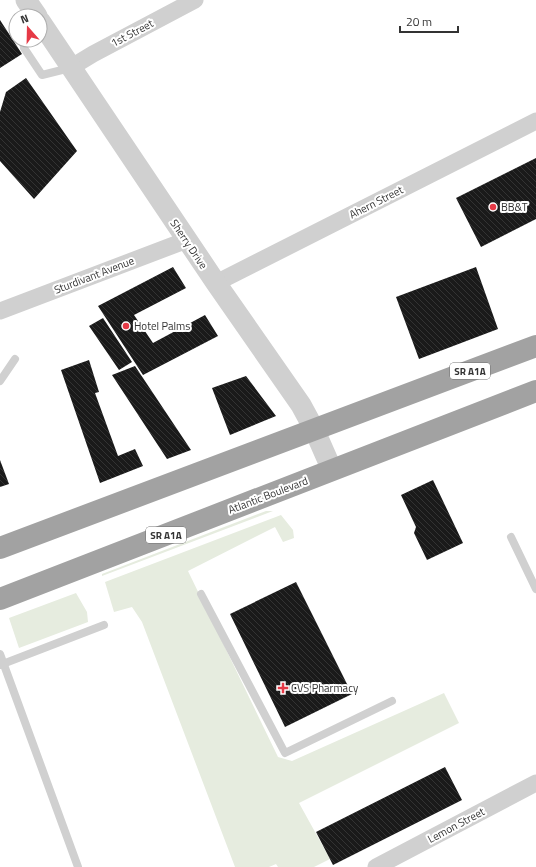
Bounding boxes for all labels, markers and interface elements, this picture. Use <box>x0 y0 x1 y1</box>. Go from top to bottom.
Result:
north arrow <box>8 8 48 48</box>
scale bar <box>400 8 458 34</box>
text: N <box>18 10 31 27</box>
text: 20 m <box>406 12 432 31</box>
street label: 1st Street <box>108 15 156 51</box>
street label: Ahern Street <box>346 182 406 222</box>
place label: BB&T <box>501 199 528 215</box>
marker: BB&T <box>488 202 498 212</box>
street label: Sherry Drive <box>166 216 212 272</box>
street label: Sturdivant Avenue <box>52 252 137 298</box>
place label: Hotel Palms <box>134 318 190 334</box>
marker: Hotel Palms <box>121 321 131 331</box>
road number: SR A1A <box>450 363 490 379</box>
street label: Atlantic Boulevard <box>226 472 310 518</box>
road number: SR A1A <box>146 527 186 543</box>
place label: CVS Pharmacy <box>291 680 359 696</box>
marker: CVS Pharmacy <box>278 683 288 693</box>
street label: Lemon Street <box>425 803 487 847</box>

